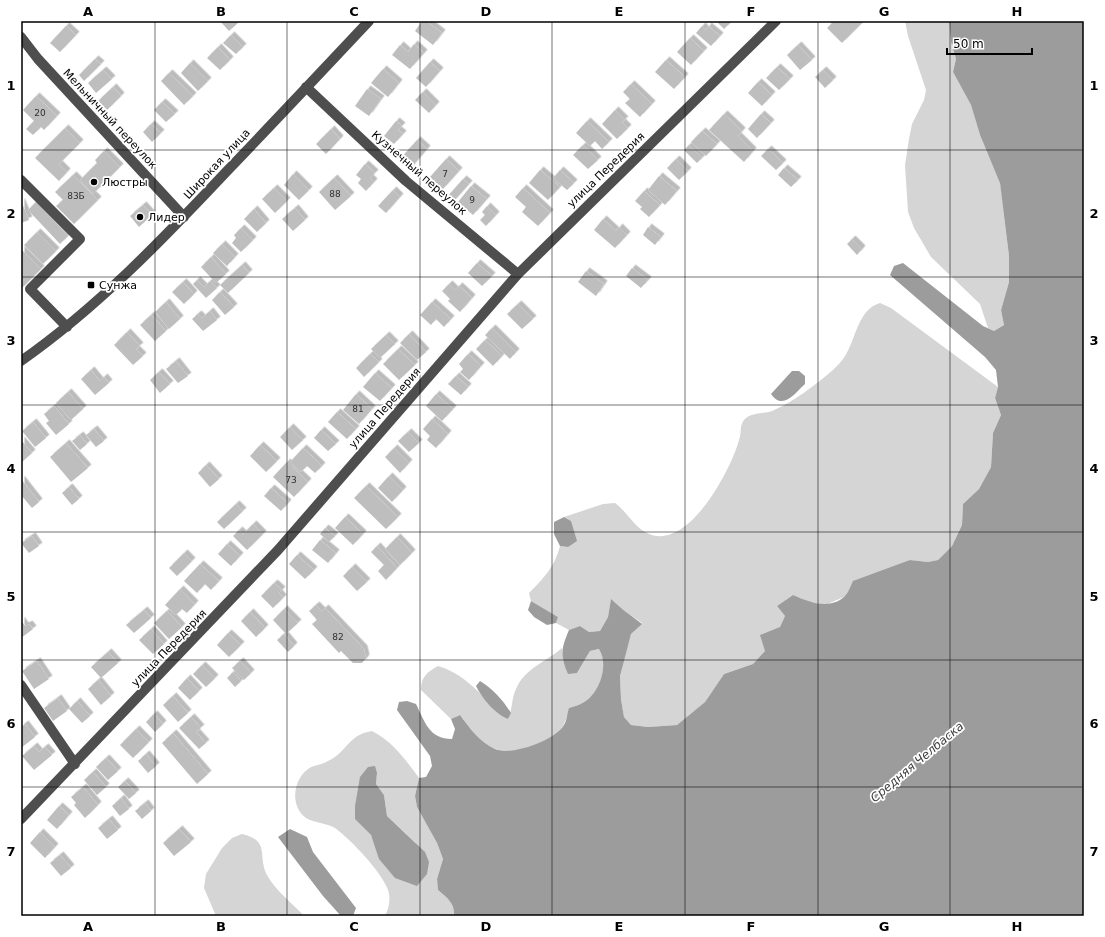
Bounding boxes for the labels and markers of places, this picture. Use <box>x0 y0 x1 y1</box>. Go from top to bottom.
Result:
place label: Люстры <box>102 176 148 189</box>
marker: Люстры <box>89 177 99 187</box>
place label: Лидер <box>148 211 185 224</box>
marker: Лидер <box>135 212 145 222</box>
place label: Сунжа <box>99 279 137 292</box>
marker: Сунжа <box>86 280 96 290</box>

